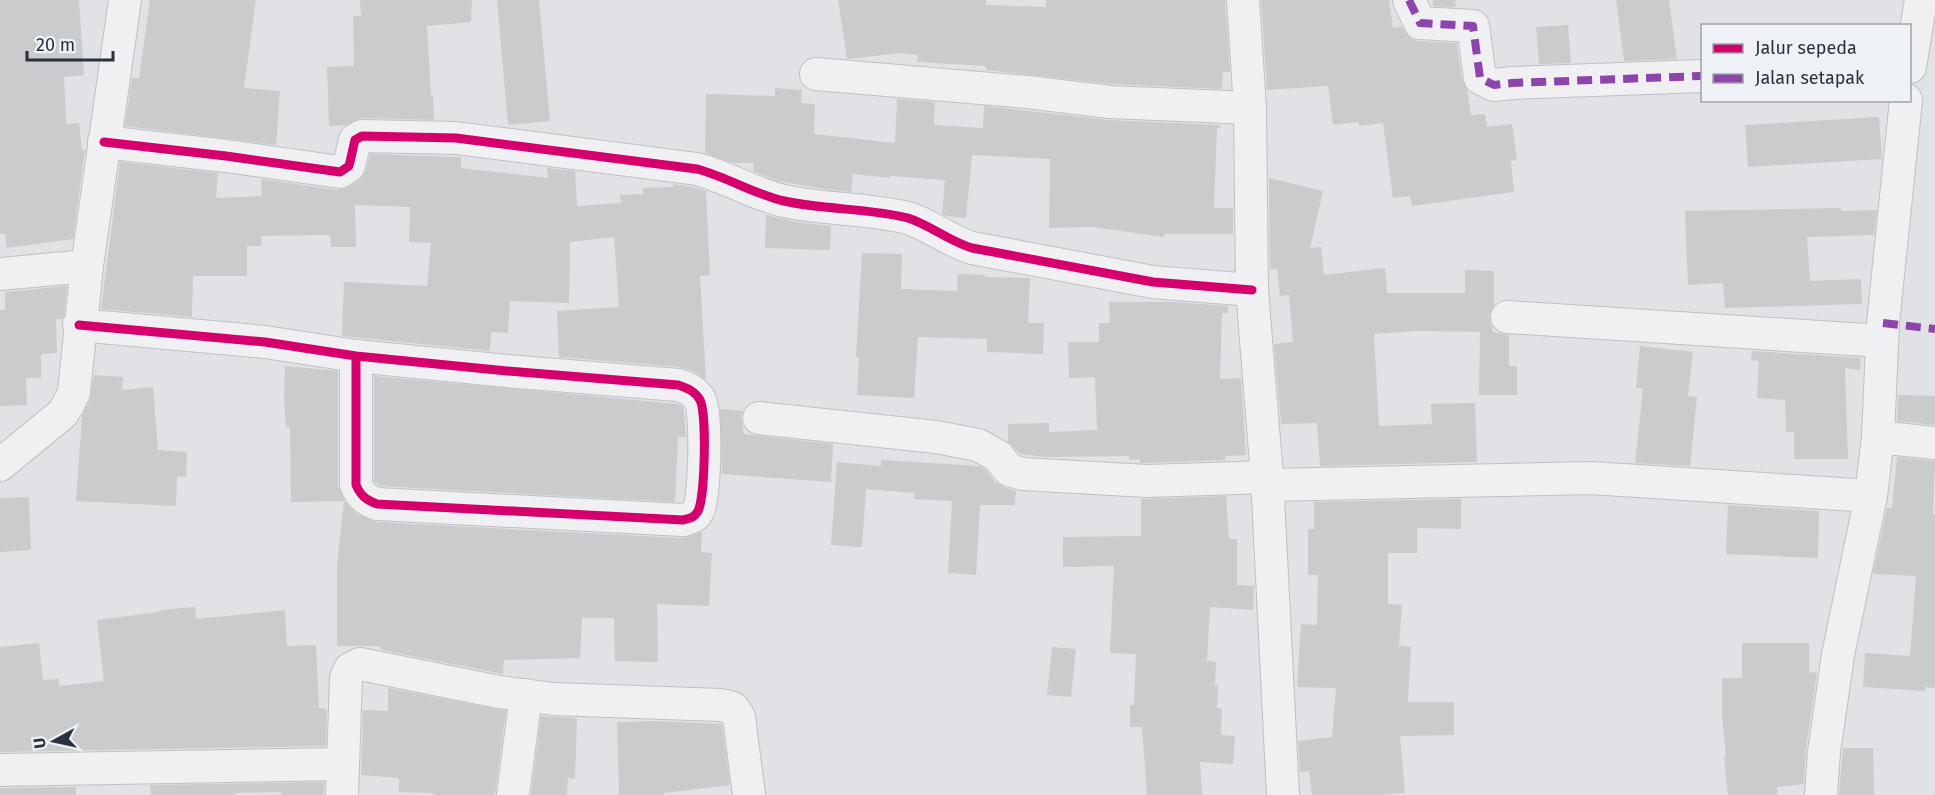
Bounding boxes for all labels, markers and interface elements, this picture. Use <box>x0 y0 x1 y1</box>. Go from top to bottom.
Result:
scale bar <box>27 24 112 62</box>
legend <box>1701 24 1911 102</box>
text: 20 m <box>36 34 75 56</box>
text: Jalur sepeda <box>1755 37 1857 59</box>
text: Jalan setapak <box>1755 67 1865 89</box>
north arrow <box>24 711 84 771</box>
text: U <box>30 737 50 750</box>

